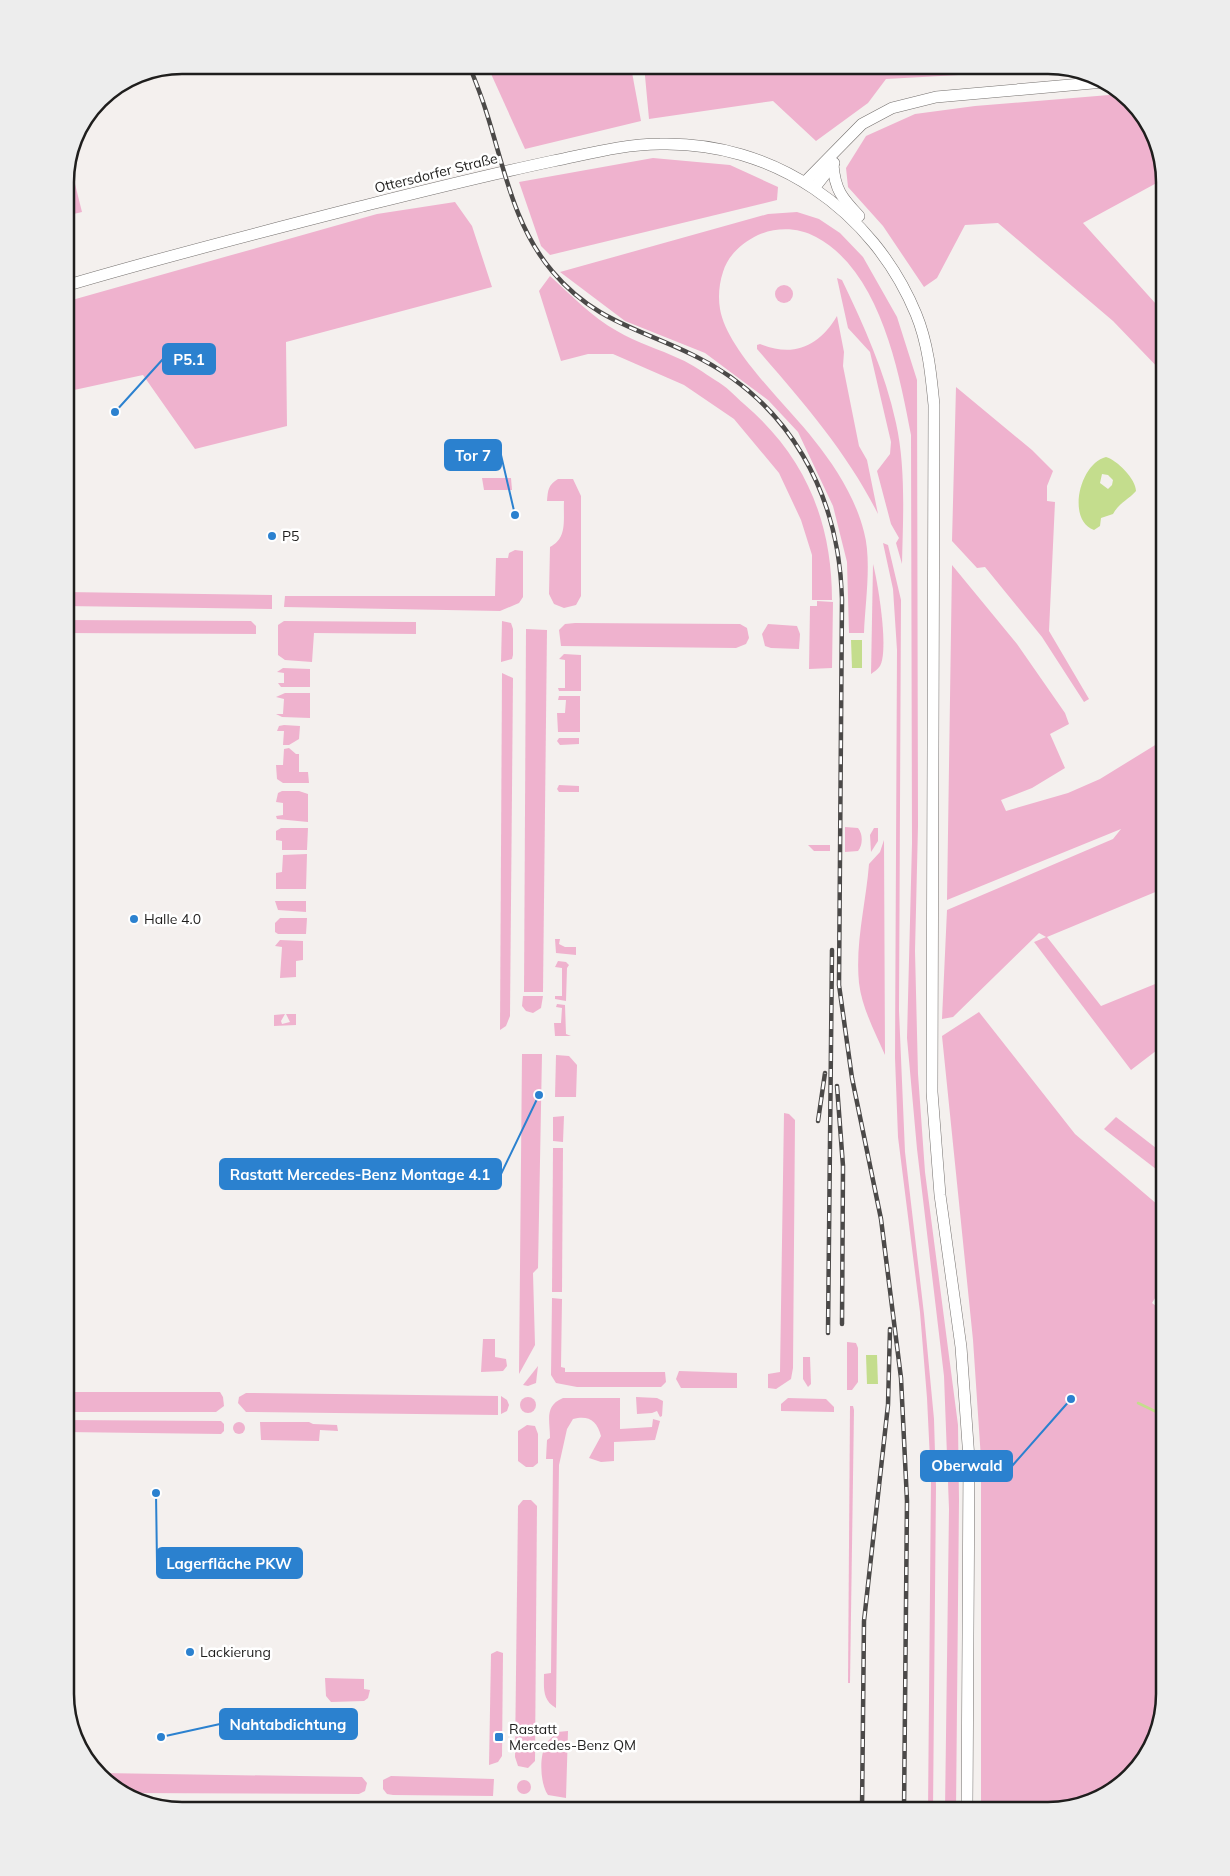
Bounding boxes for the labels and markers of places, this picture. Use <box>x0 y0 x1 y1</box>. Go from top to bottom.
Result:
callout: P5.1 <box>163 344 215 374</box>
callout: Tor 7 <box>445 440 501 470</box>
place label: P5 <box>282 527 300 545</box>
marker: P5 <box>266 530 278 542</box>
place label: Halle 4.0 <box>144 910 201 928</box>
marker: Halle 4.0 <box>128 913 140 925</box>
callout: Rastatt Mercedes-Benz Montage 4.1 <box>220 1159 501 1189</box>
callout: Oberwald <box>921 1451 1012 1481</box>
callout: Lagerfläche PKW <box>157 1548 302 1578</box>
place label: Lackierung <box>200 1643 271 1661</box>
marker: Lackierung <box>184 1646 196 1658</box>
callout: Nahtabdichtung <box>220 1709 357 1739</box>
place label: Rastatt Mercedes-Benz QM <box>509 1720 636 1754</box>
marker: Rastatt Mercedes-Benz QM <box>493 1731 505 1743</box>

